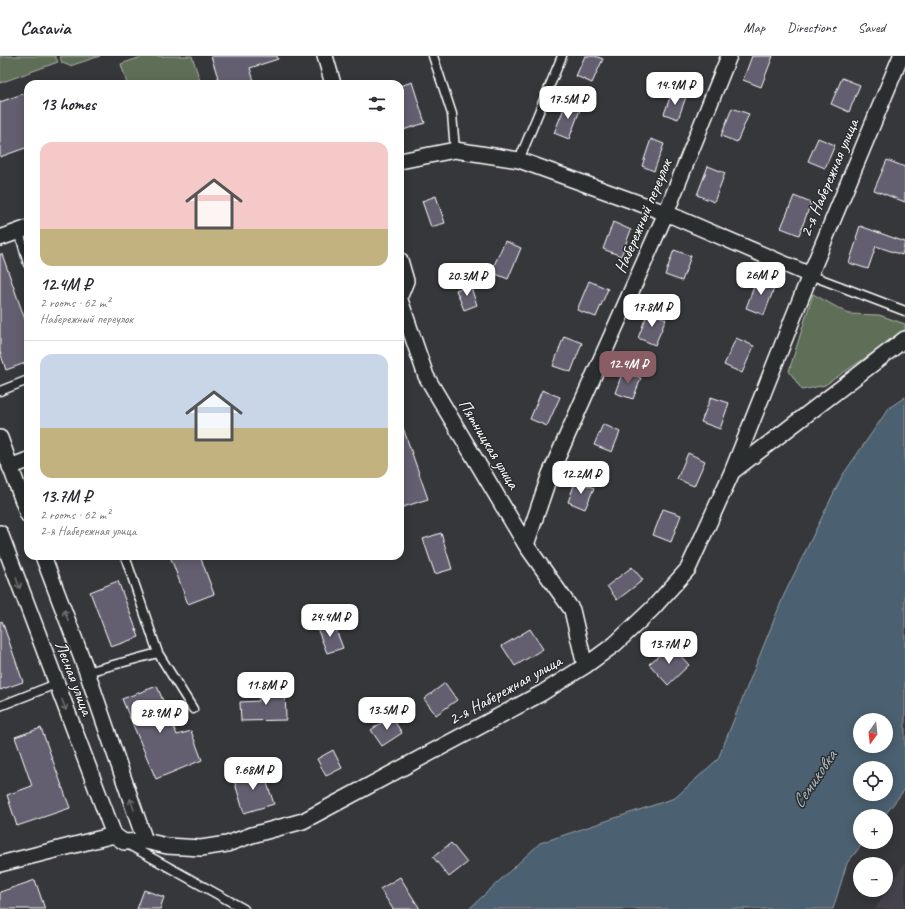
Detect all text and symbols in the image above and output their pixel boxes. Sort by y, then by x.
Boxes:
text: Casavia [20,16,70,40]
text: Map [744,19,765,36]
text: Directions [787,19,836,36]
text: Saved [858,19,885,36]
pin: 14.9M ₽ [638,72,712,106]
text: 14.9M ₽ [655,77,695,93]
pin: 17.5M ₽ [531,86,605,120]
text: 17.5M ₽ [548,91,588,107]
icon: filters [366,93,388,115]
text: 13 homes [40,94,96,115]
street label: 2-я Набережная улица [795,114,864,240]
street label: Набережный переулок [610,154,677,276]
icon: home [178,168,250,240]
pin: 26M ₽ [733,262,789,296]
pin: 20.3M ₽ [430,263,504,297]
text: 26M ₽ [745,267,777,283]
text: 20.3M ₽ [447,268,487,284]
text: 12.4M ₽ [40,274,92,295]
pin: 17.8M ₽ [615,294,689,328]
text: 2 rooms · 62 m² [40,295,110,311]
text: 17.8M ₽ [632,299,672,315]
text: Набережный переулок [40,311,133,327]
pin: 12.4M ₽ [591,351,665,385]
text: 12.4M ₽ [608,356,648,372]
icon: home [178,380,250,452]
street label: Пятницкая улица [454,395,525,494]
pin: 12.2M ₽ [544,461,618,495]
text: 12.2M ₽ [561,466,601,482]
text: 13.7M ₽ [40,486,92,507]
text: 2 rooms · 62 m² [40,507,110,523]
text: 2-я Набережная улица [40,523,136,539]
one-way arrow [15,577,23,589]
pin: 24.4M ₽ [293,604,367,638]
text: 24.4M ₽ [310,609,350,625]
one-way arrow [61,610,69,622]
pin: 13.7M ₽ [632,631,706,665]
text: 13.7M ₽ [649,636,689,652]
street label: Лесная улица [50,638,98,720]
street label: 2-я Набережная улица [445,649,567,730]
pin: 11.8M ₽ [229,672,303,706]
text: 11.8M ₽ [246,677,286,693]
pin: 13.5M ₽ [350,697,424,731]
one-way arrow [60,698,68,710]
pin: 28.9M ₽ [123,700,197,734]
text: 13.5M ₽ [367,702,407,718]
text: 28.9M ₽ [140,705,180,721]
north arrow [853,713,893,753]
map controls [853,713,893,897]
water label: Семиковка [787,744,842,812]
pin: 9.68M ₽ [216,757,290,791]
button: locate [853,761,893,801]
text: 9.68M ₽ [233,762,273,778]
one-way arrow [128,797,135,810]
button: + [853,809,893,849]
button: − [853,857,893,897]

